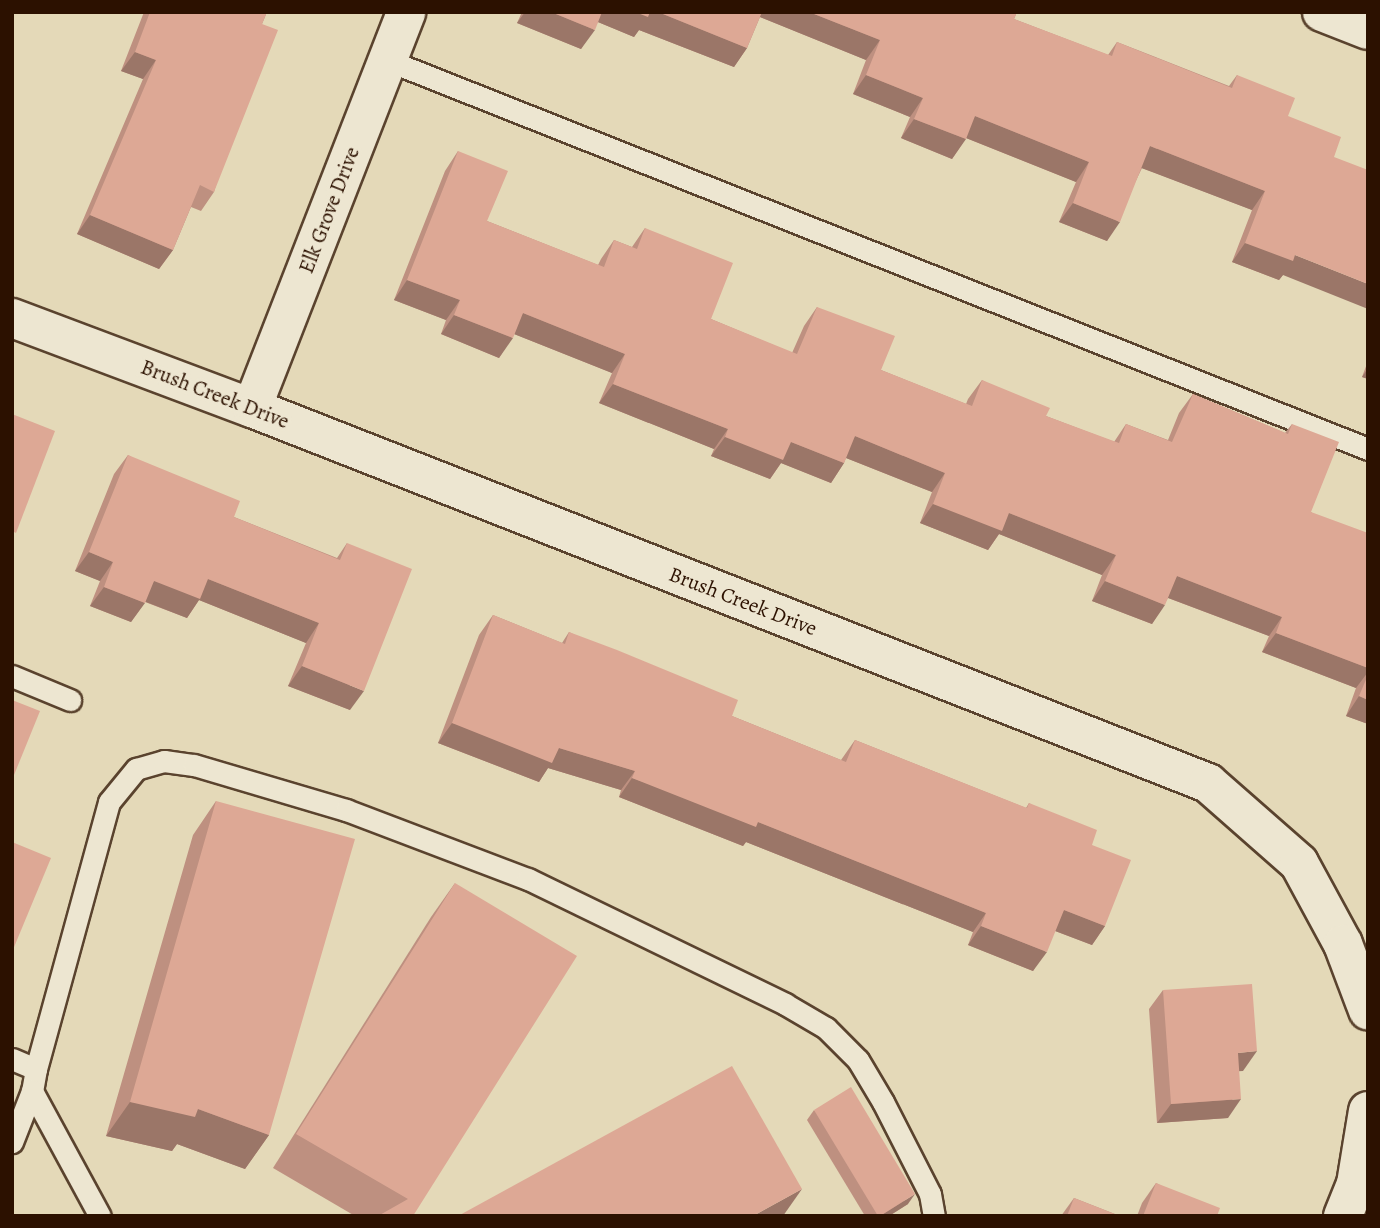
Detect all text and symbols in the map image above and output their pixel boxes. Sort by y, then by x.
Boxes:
street label: Elk Grove Drive [293,143,365,277]
street label: Brush Creek Drive [137,354,293,434]
street label: Brush Creek Drive [665,561,821,641]

